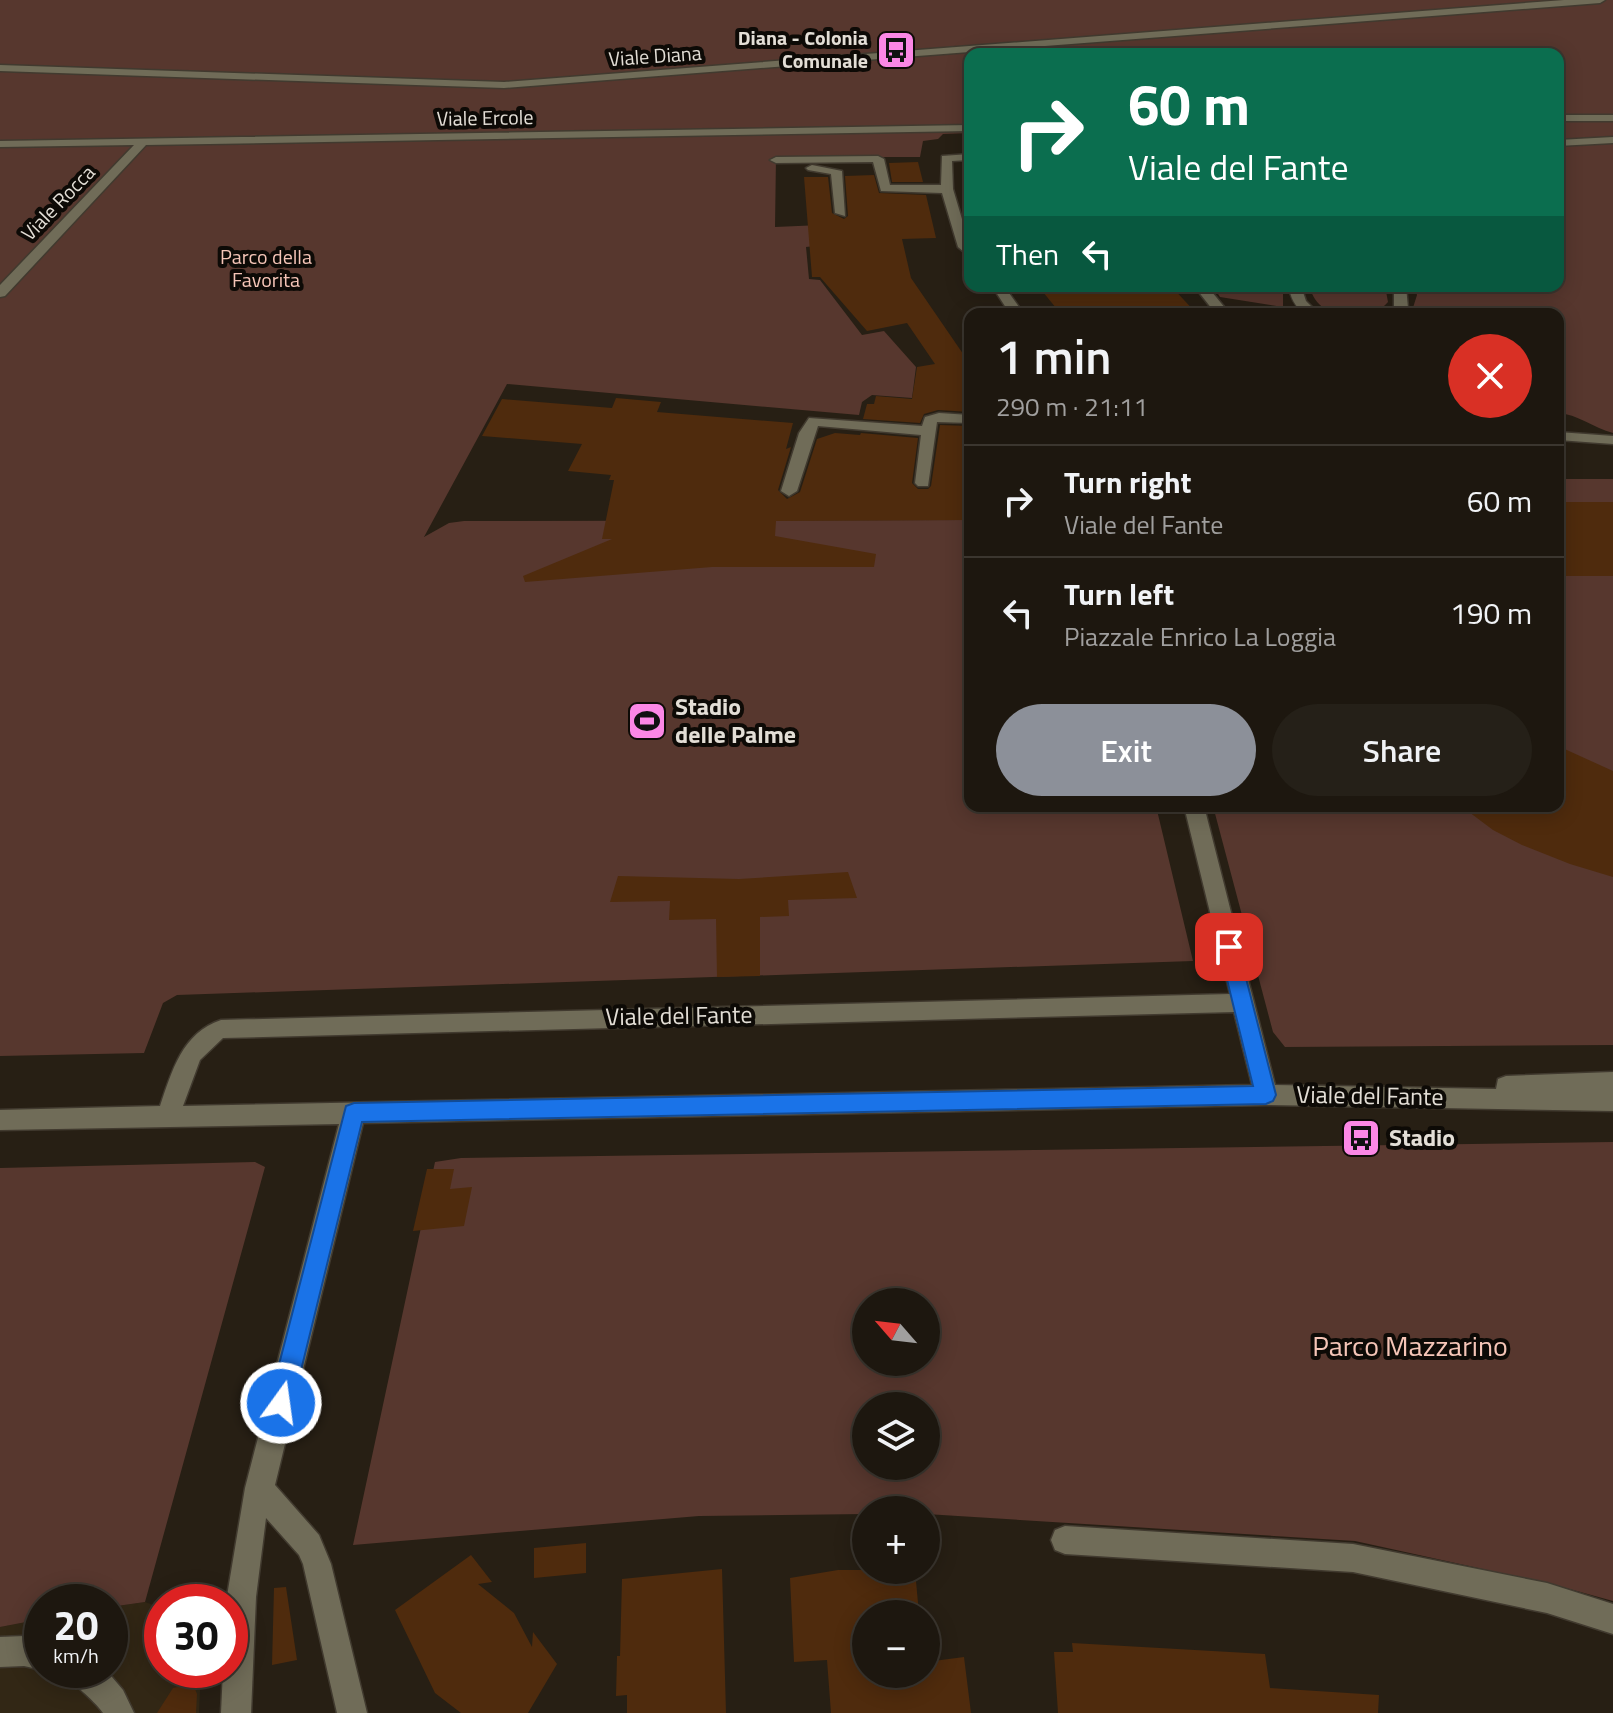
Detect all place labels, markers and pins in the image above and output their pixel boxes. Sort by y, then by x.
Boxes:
place label: Diana - Colonia Comunale [738,22,868,76]
bus stop icon: Diana - Colonia Comunale [875,29,917,71]
place label: Stadio delle Palme [675,688,796,752]
sports icon: Stadio delle Palme [626,700,668,742]
pin [1195,913,1263,981]
bus stop icon: Stadio [1340,1117,1382,1159]
place label: Stadio [1389,1119,1455,1155]

